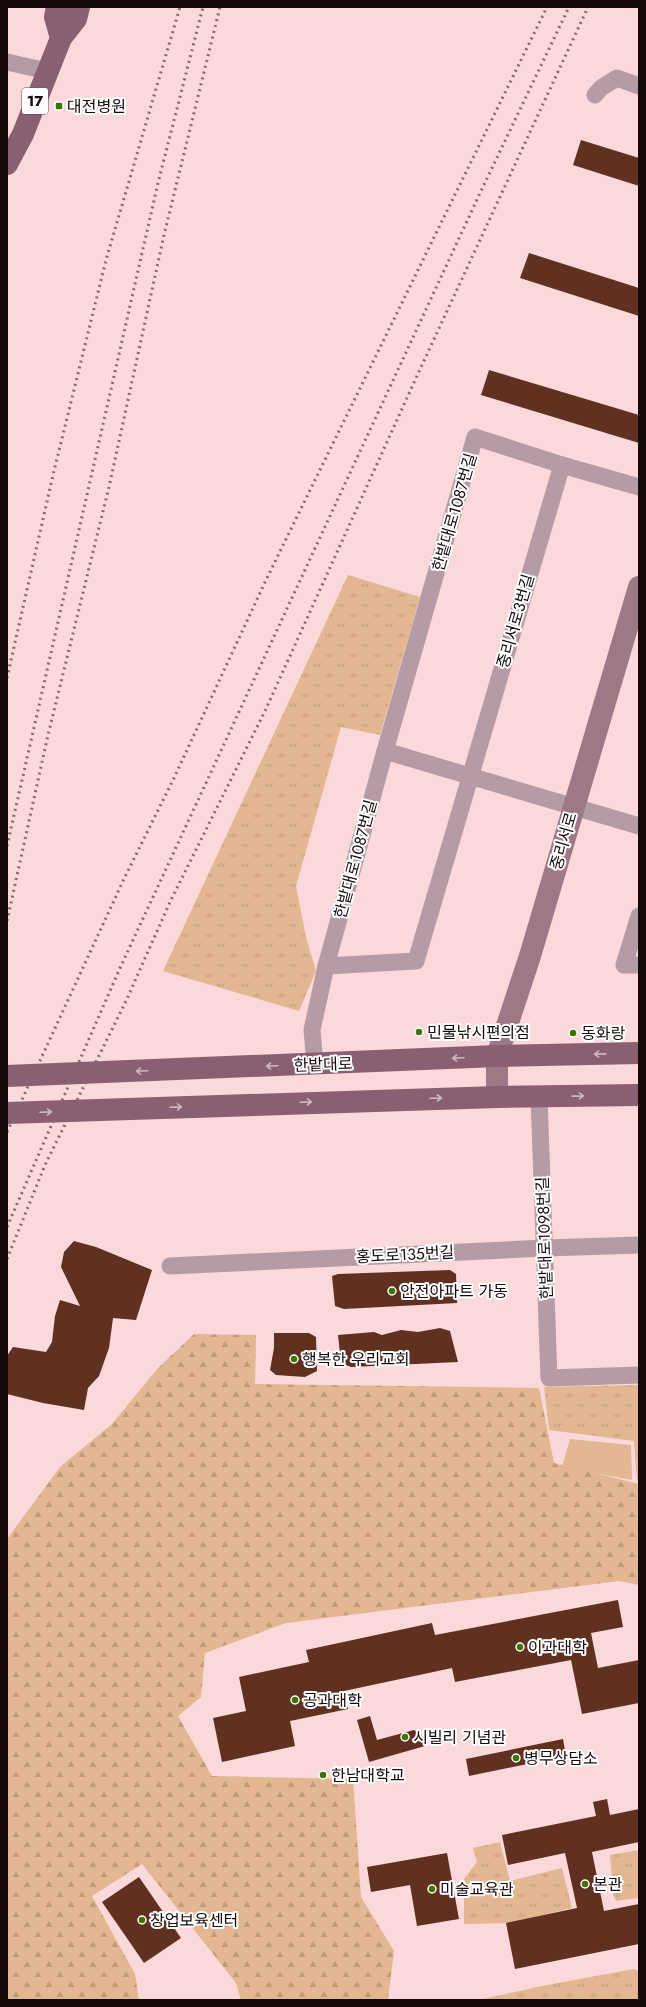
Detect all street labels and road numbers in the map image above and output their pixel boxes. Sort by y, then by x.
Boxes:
road number: 17 [22,88,48,114]
street label: 한밭대로1087번길 [427,450,482,574]
street label: 중리서로3번길 [491,571,540,671]
street label: 한밭대로1087번길 [329,797,382,921]
street label: 중리서로 [544,809,583,873]
street label: 한밭대로 [293,1052,353,1077]
street label: 한밭대로1098번길 [531,1176,558,1300]
street label: 홍도로135번길 [355,1240,455,1269]

